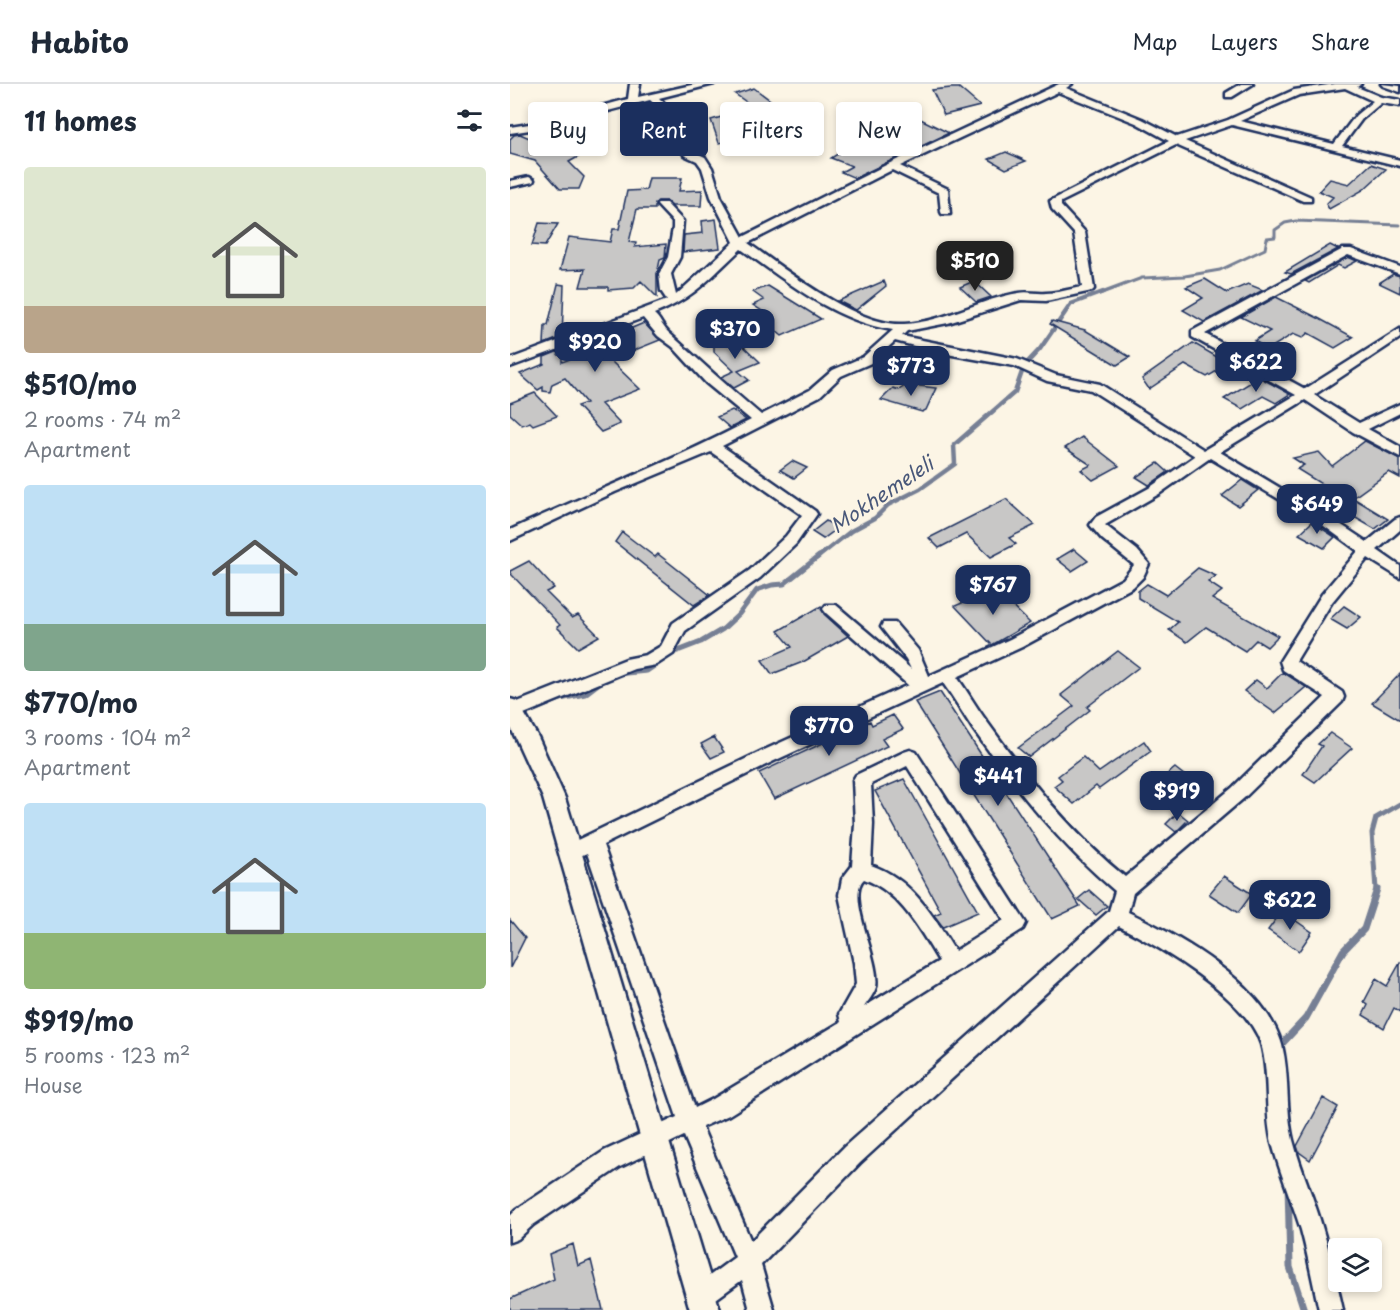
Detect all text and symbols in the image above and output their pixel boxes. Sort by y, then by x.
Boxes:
text: Habito [30,20,129,63]
text: Map [1133,25,1177,57]
text: Layers [1210,25,1278,57]
text: Share [1311,25,1370,57]
text: 11 homes [24,101,137,140]
chip: Buy [528,102,608,156]
chip: Rent [620,102,708,156]
chip: Filters [720,102,824,156]
chip: New [836,102,922,156]
icon: filters [453,104,486,137]
icon: home [201,206,309,314]
pin: $510 [939,241,1011,292]
text: $510 [950,245,1000,275]
pin: $370 [699,309,771,360]
text: $370 [709,313,761,343]
pin: $920 [559,322,631,373]
text: $920 [569,326,622,356]
pin: $622 [1220,342,1292,393]
pin: $773 [875,346,947,397]
text: $622 [1229,346,1283,376]
text: $773 [887,350,935,380]
text: $510/mo [24,365,137,404]
text: 2 rooms · 74 m² [24,404,181,434]
text: Apartment [24,434,131,464]
water label: Mokhemeleli [824,447,942,540]
pin: $649 [1281,484,1353,535]
text: $649 [1291,488,1343,518]
icon: home [201,524,309,632]
pin: $767 [957,565,1029,616]
text: $767 [969,569,1017,599]
text: $770/mo [24,683,138,722]
pin: $770 [793,706,865,757]
text: $770 [804,710,854,740]
text: 3 rooms · 104 m² [24,722,191,752]
text: Apartment [24,752,131,782]
pin: $441 [962,756,1034,807]
text: $441 [974,760,1022,790]
pin: $919 [1141,771,1213,822]
text: $919 [1154,775,1200,805]
icon: home [201,842,309,950]
pin: $622 [1254,880,1326,931]
text: $622 [1263,884,1317,914]
text: $919/mo [24,1001,134,1040]
text: 5 rooms · 123 m² [24,1040,190,1070]
text: House [24,1070,83,1100]
map controls [1328,1238,1382,1292]
button: layers [1328,1238,1382,1292]

